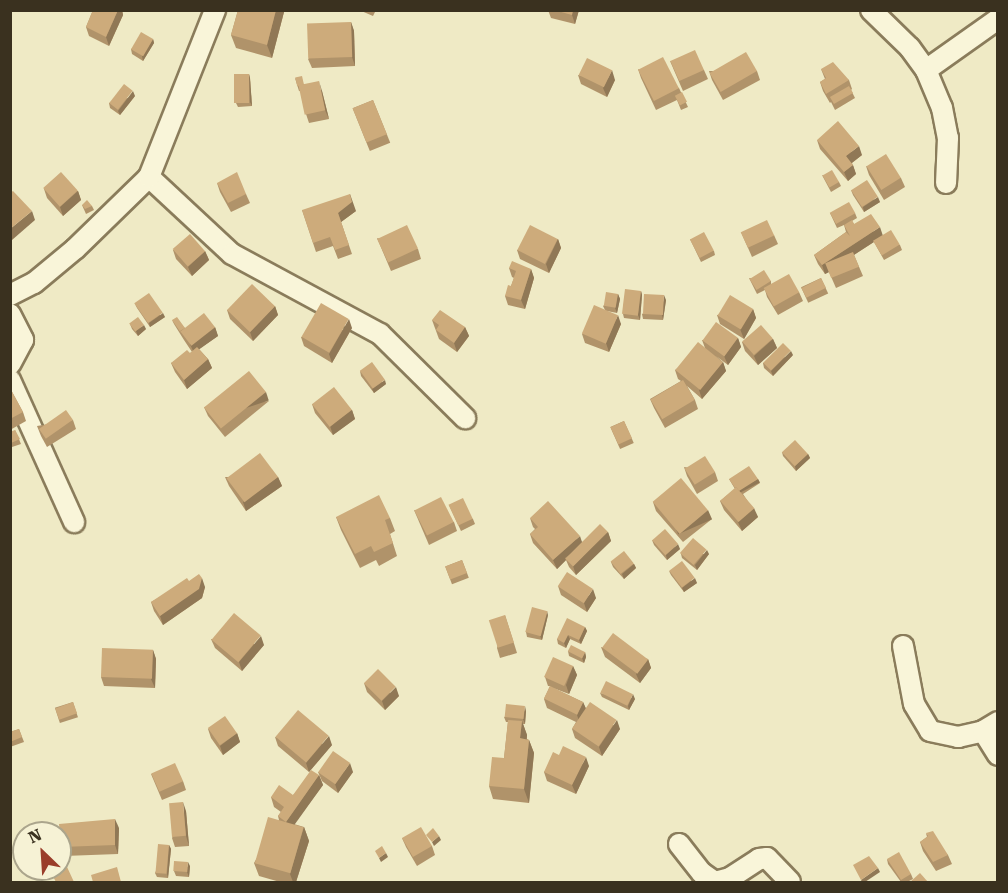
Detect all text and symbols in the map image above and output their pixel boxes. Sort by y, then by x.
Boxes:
north arrow [12,821,72,881]
text: N [25,825,45,847]

